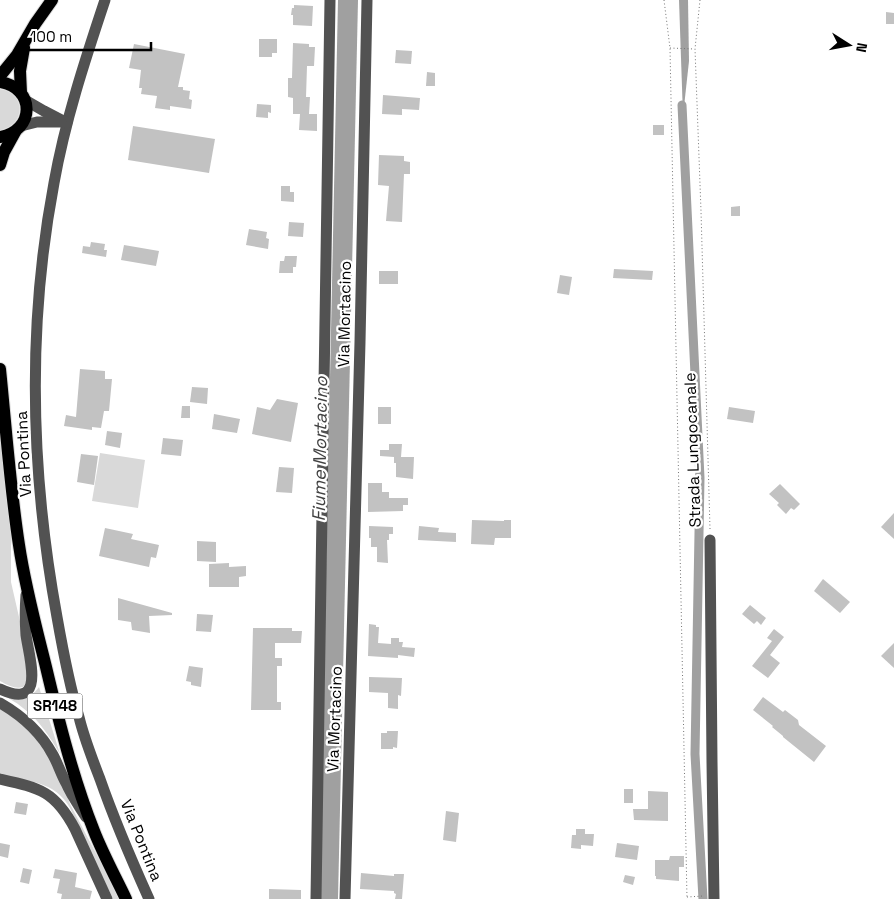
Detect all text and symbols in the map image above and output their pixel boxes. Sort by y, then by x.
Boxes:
scale bar [22,20,151,52]
north arrow [824,20,874,70]
text: 100 m [30,27,72,46]
text: N [852,41,871,54]
street label: Via Mortacino [333,261,356,367]
street label: Strada Lungocanale [679,372,706,528]
water label: Fiume Mortacino [307,375,332,522]
street label: Via Pontina [11,410,36,498]
street label: Via Mortacino [322,665,347,773]
road number: SR148 [28,694,82,718]
street label: Via Pontina [116,796,167,884]

